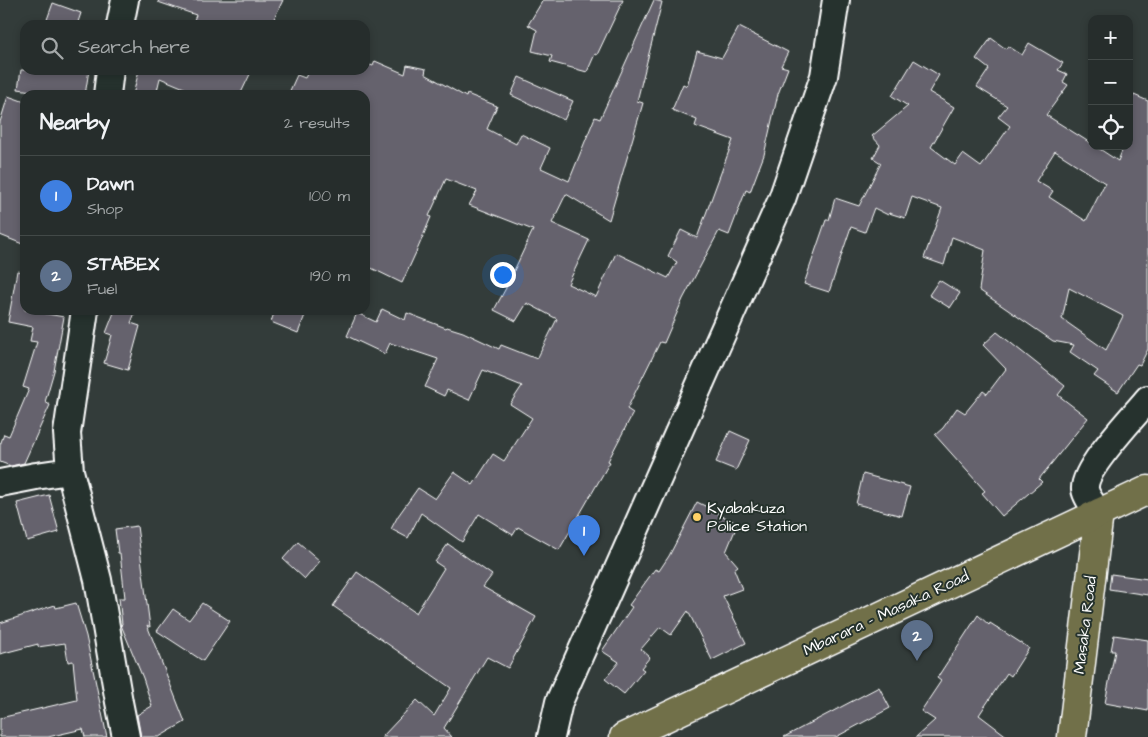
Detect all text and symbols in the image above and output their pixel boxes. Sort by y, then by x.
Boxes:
map controls [1088,15,1133,150]
button: + [1088,15,1133,60]
search box [20,20,370,75]
icon: search [38,34,66,62]
text: Search here [78,34,190,61]
button: − [1088,60,1133,105]
button: locate [1088,105,1133,150]
text: Nearby [40,108,110,137]
text: 2 results [284,112,350,134]
text: Dawn [87,171,134,198]
text: 1 [55,185,57,207]
text: 100 m [309,185,350,207]
text: Shop [87,198,123,220]
text: STABEX [87,251,159,278]
your location [490,262,516,288]
text: 2 [51,265,61,287]
text: 190 m [310,265,350,287]
text: Fuel [87,278,117,300]
place label: Kyabakuza Police Station [707,497,807,537]
marker: Kyabakuza Police Station [691,511,703,523]
pin: 1 [568,515,600,556]
street label: Mbarara - Masaka Road [799,565,973,661]
street label: Masaka Road [1068,575,1102,675]
pin: 2 [901,620,933,661]

